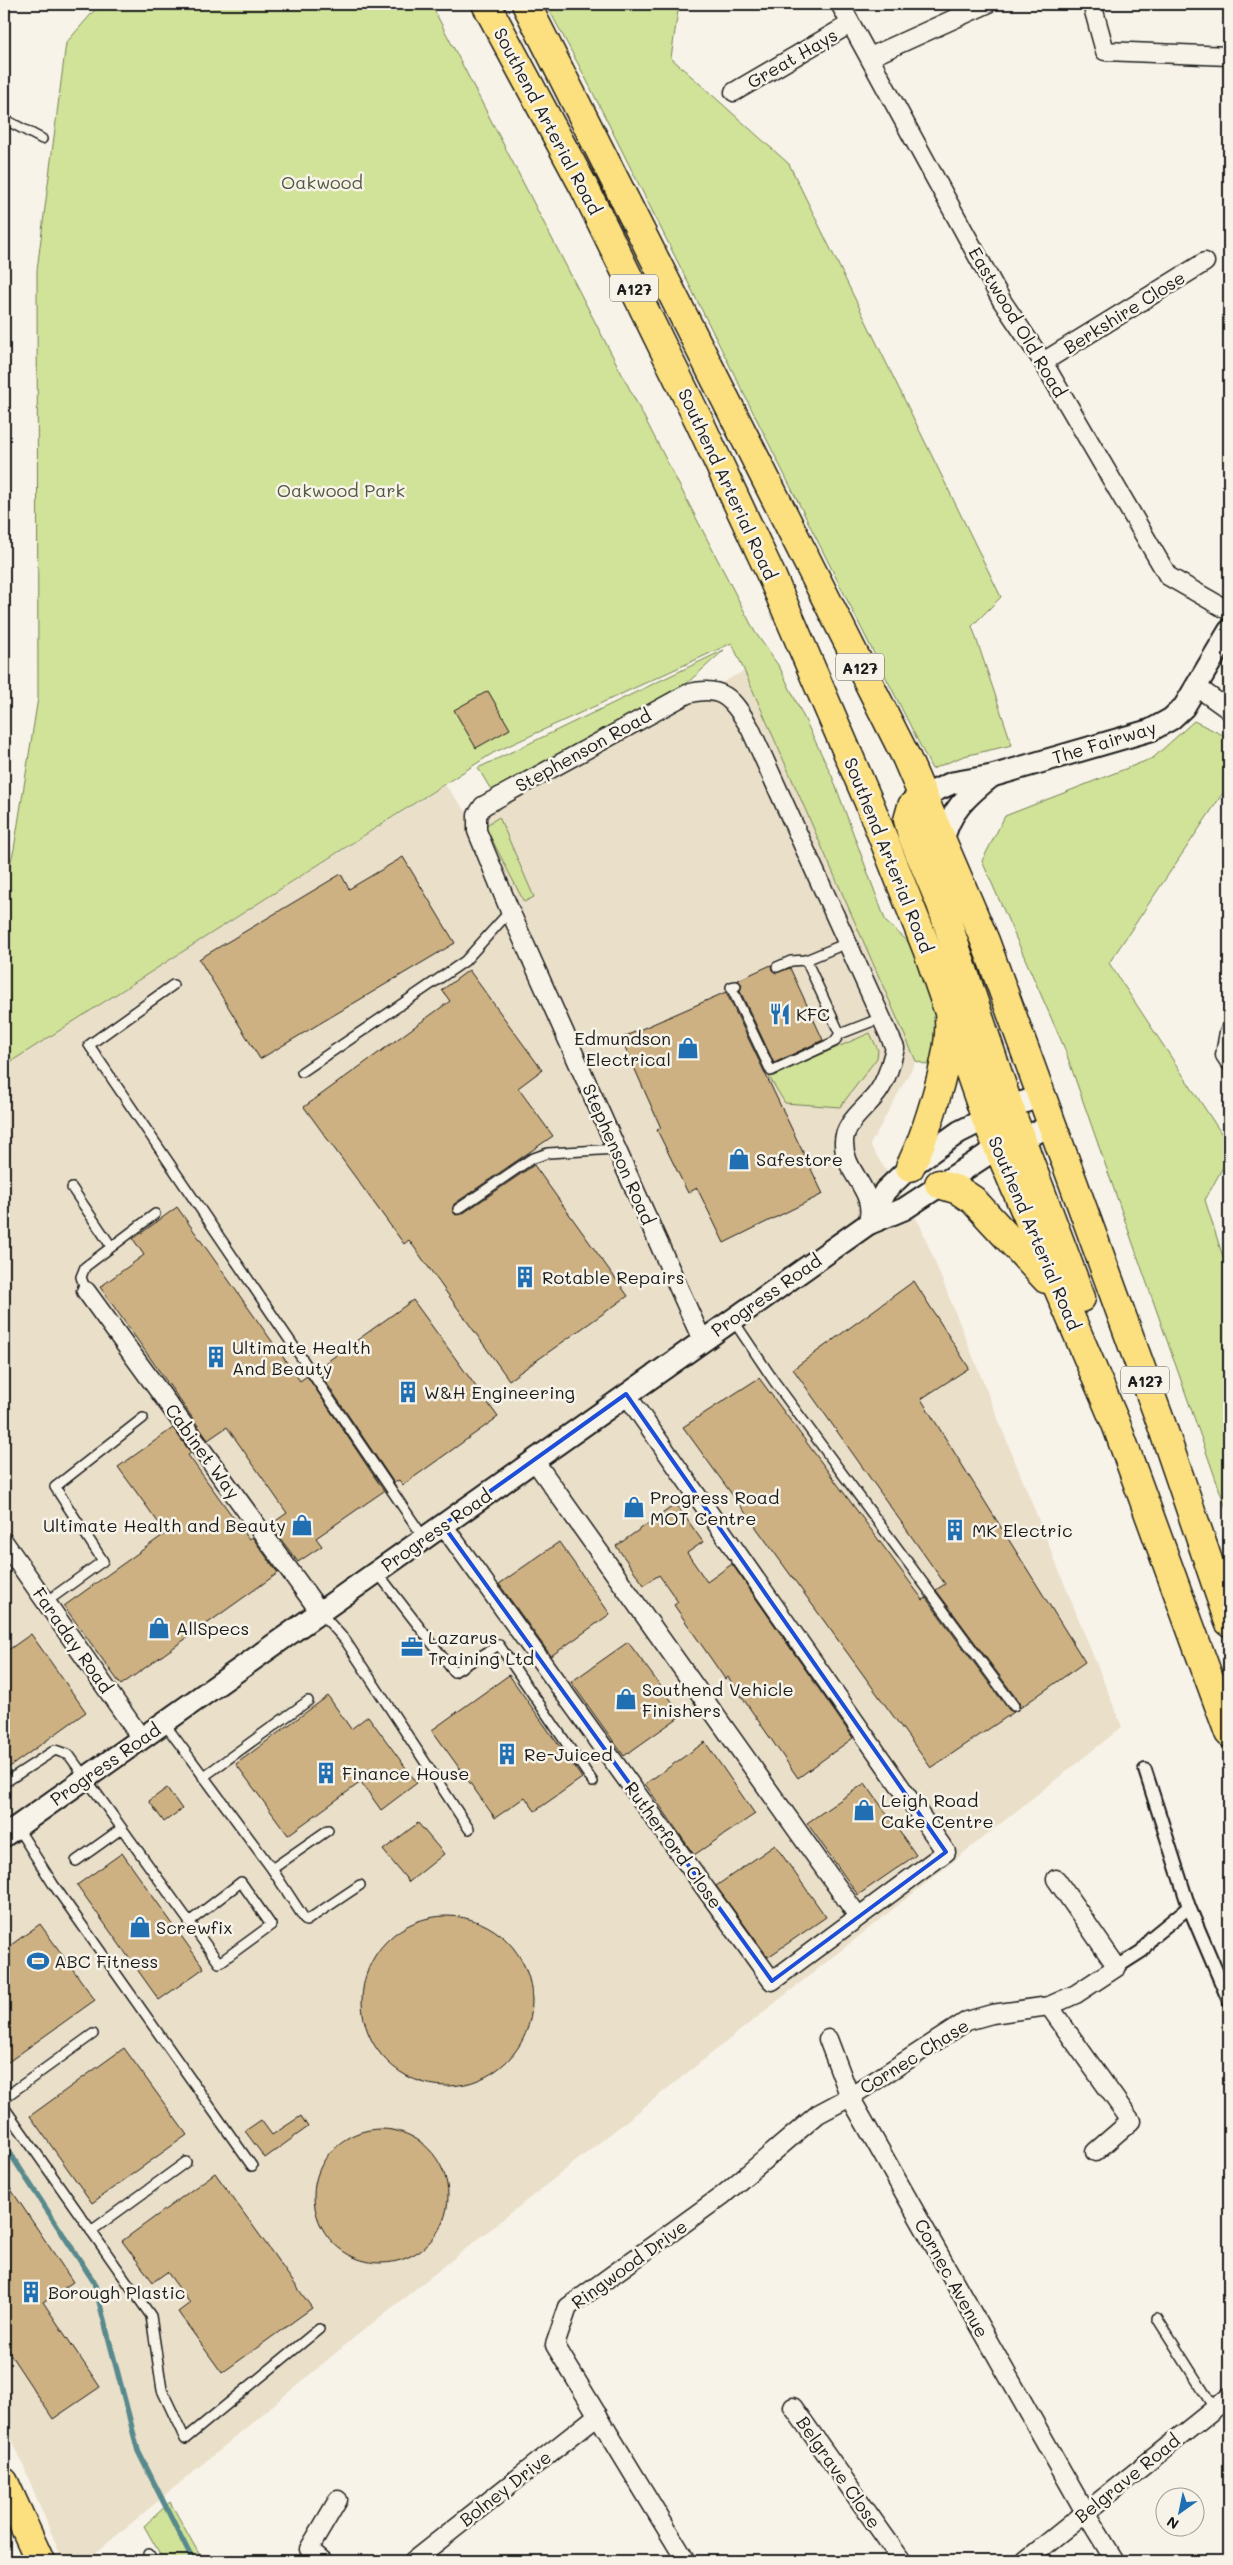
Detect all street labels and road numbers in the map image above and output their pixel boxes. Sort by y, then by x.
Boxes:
street label: Great Hays [742,22,842,94]
street label: Southend Arterial Road [488,23,608,219]
street label: Eastwood Old Road [964,242,1072,402]
street label: Berkshire Close [1059,265,1189,359]
road number: A127 [610,274,658,302]
street label: Southend Arterial Road [673,384,783,584]
road number: A127 [836,654,884,680]
street label: Stephenson Road [511,703,655,797]
street label: The Fairway [1049,715,1159,769]
street label: Southend Arterial Road [839,754,939,956]
street label: Stephenson Road [577,1080,661,1228]
street label: Southend Arterial Road [983,1132,1087,1334]
street label: Progress Road [706,1248,826,1342]
road number: A127 [1121,1366,1169,1394]
street label: Cabinet Way [160,1399,246,1503]
street label: Progress Road [376,1483,496,1577]
street label: Faraday Road [28,1582,118,1698]
street label: Progress Road [45,1717,165,1811]
street label: Rutherford Close [620,1777,728,1913]
street label: Cornec Chase [855,2013,973,2099]
street label: Ringwood Drive [566,2214,692,2314]
street label: Cornec Avenue [909,2214,995,2342]
street label: Belgrave Close [791,2411,887,2533]
street label: Belgrave Road [1069,2428,1185,2528]
street label: Bolney Drive [454,2445,556,2531]

